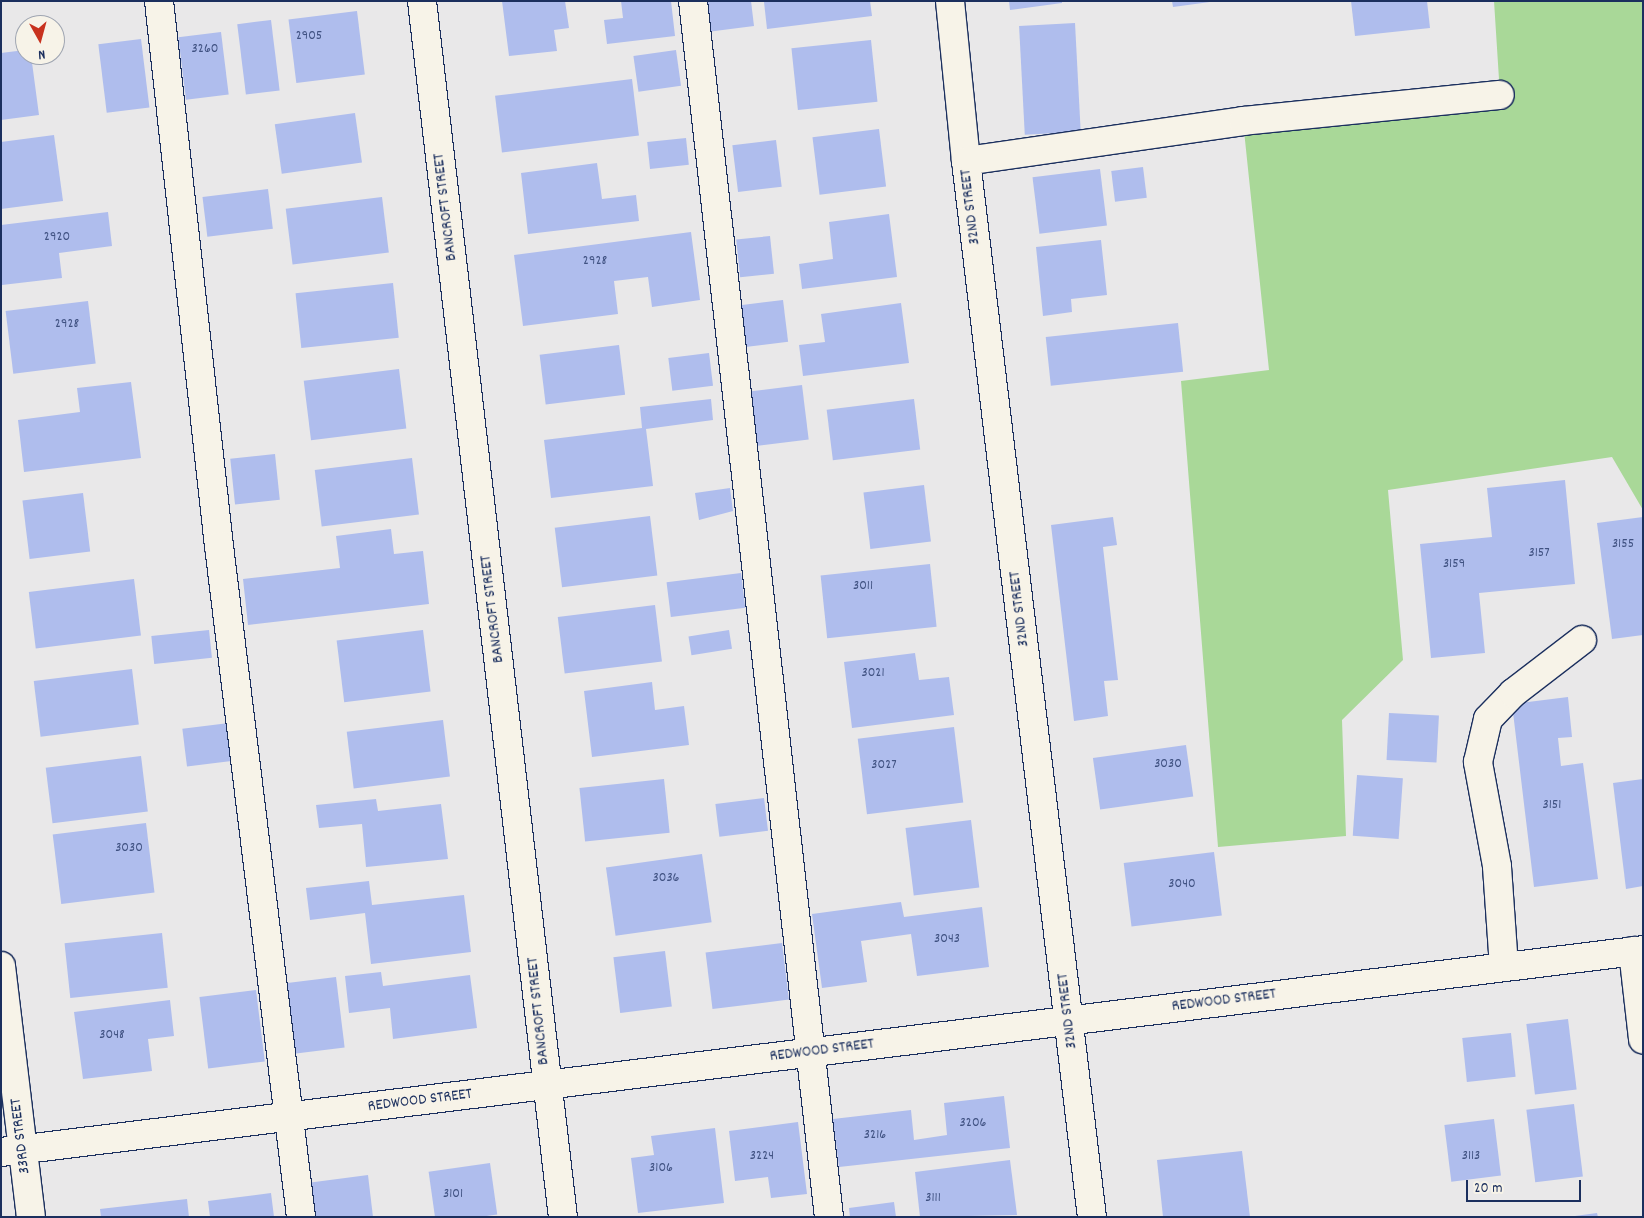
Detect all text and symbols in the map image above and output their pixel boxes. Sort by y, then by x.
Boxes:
north arrow [15,15,65,65]
house number: 2905 [296,28,322,44]
house number: 3260 [192,41,218,57]
text: N [37,44,46,64]
street label: BANCROFT STREET [430,152,462,262]
street label: 32ND STREET [957,168,985,246]
house number: 2920 [44,229,70,245]
house number: 2928 [583,253,607,269]
house number: 2928 [55,316,79,332]
house number: 3155 [1612,536,1634,552]
house number: 3157 [1528,545,1550,561]
street label: BANCROFT STREET [477,554,509,664]
house number: 3159 [1443,556,1465,572]
street label: 32ND STREET [1006,570,1034,648]
house number: 3011 [853,578,873,594]
house number: 3021 [861,665,885,681]
house number: 3030 [1154,756,1182,772]
house number: 3027 [871,757,897,773]
house number: 3151 [1543,797,1561,813]
house number: 3030 [115,840,143,856]
house number: 3036 [653,870,679,886]
house number: 3040 [1168,876,1196,892]
house number: 3043 [934,931,960,947]
street label: BANCROFT STREET [524,956,554,1066]
street label: 32ND STREET [1054,972,1082,1050]
street label: REDWOOD STREET [1171,985,1277,1017]
house number: 3048 [99,1027,125,1043]
street label: REDWOOD STREET [769,1035,875,1067]
street label: REDWOOD STREET [367,1085,473,1117]
street label: 33RD STREET [7,1097,35,1175]
house number: 3206 [960,1115,986,1131]
house number: 3216 [864,1127,886,1143]
house number: 3224 [750,1148,774,1164]
house number: 3113 [1462,1148,1480,1164]
house number: 3106 [649,1160,673,1176]
scale bar [1469,1170,1584,1202]
text: 20 m [1474,1178,1502,1200]
house number: 3101 [443,1186,463,1202]
house number: 3111 [925,1190,941,1206]

